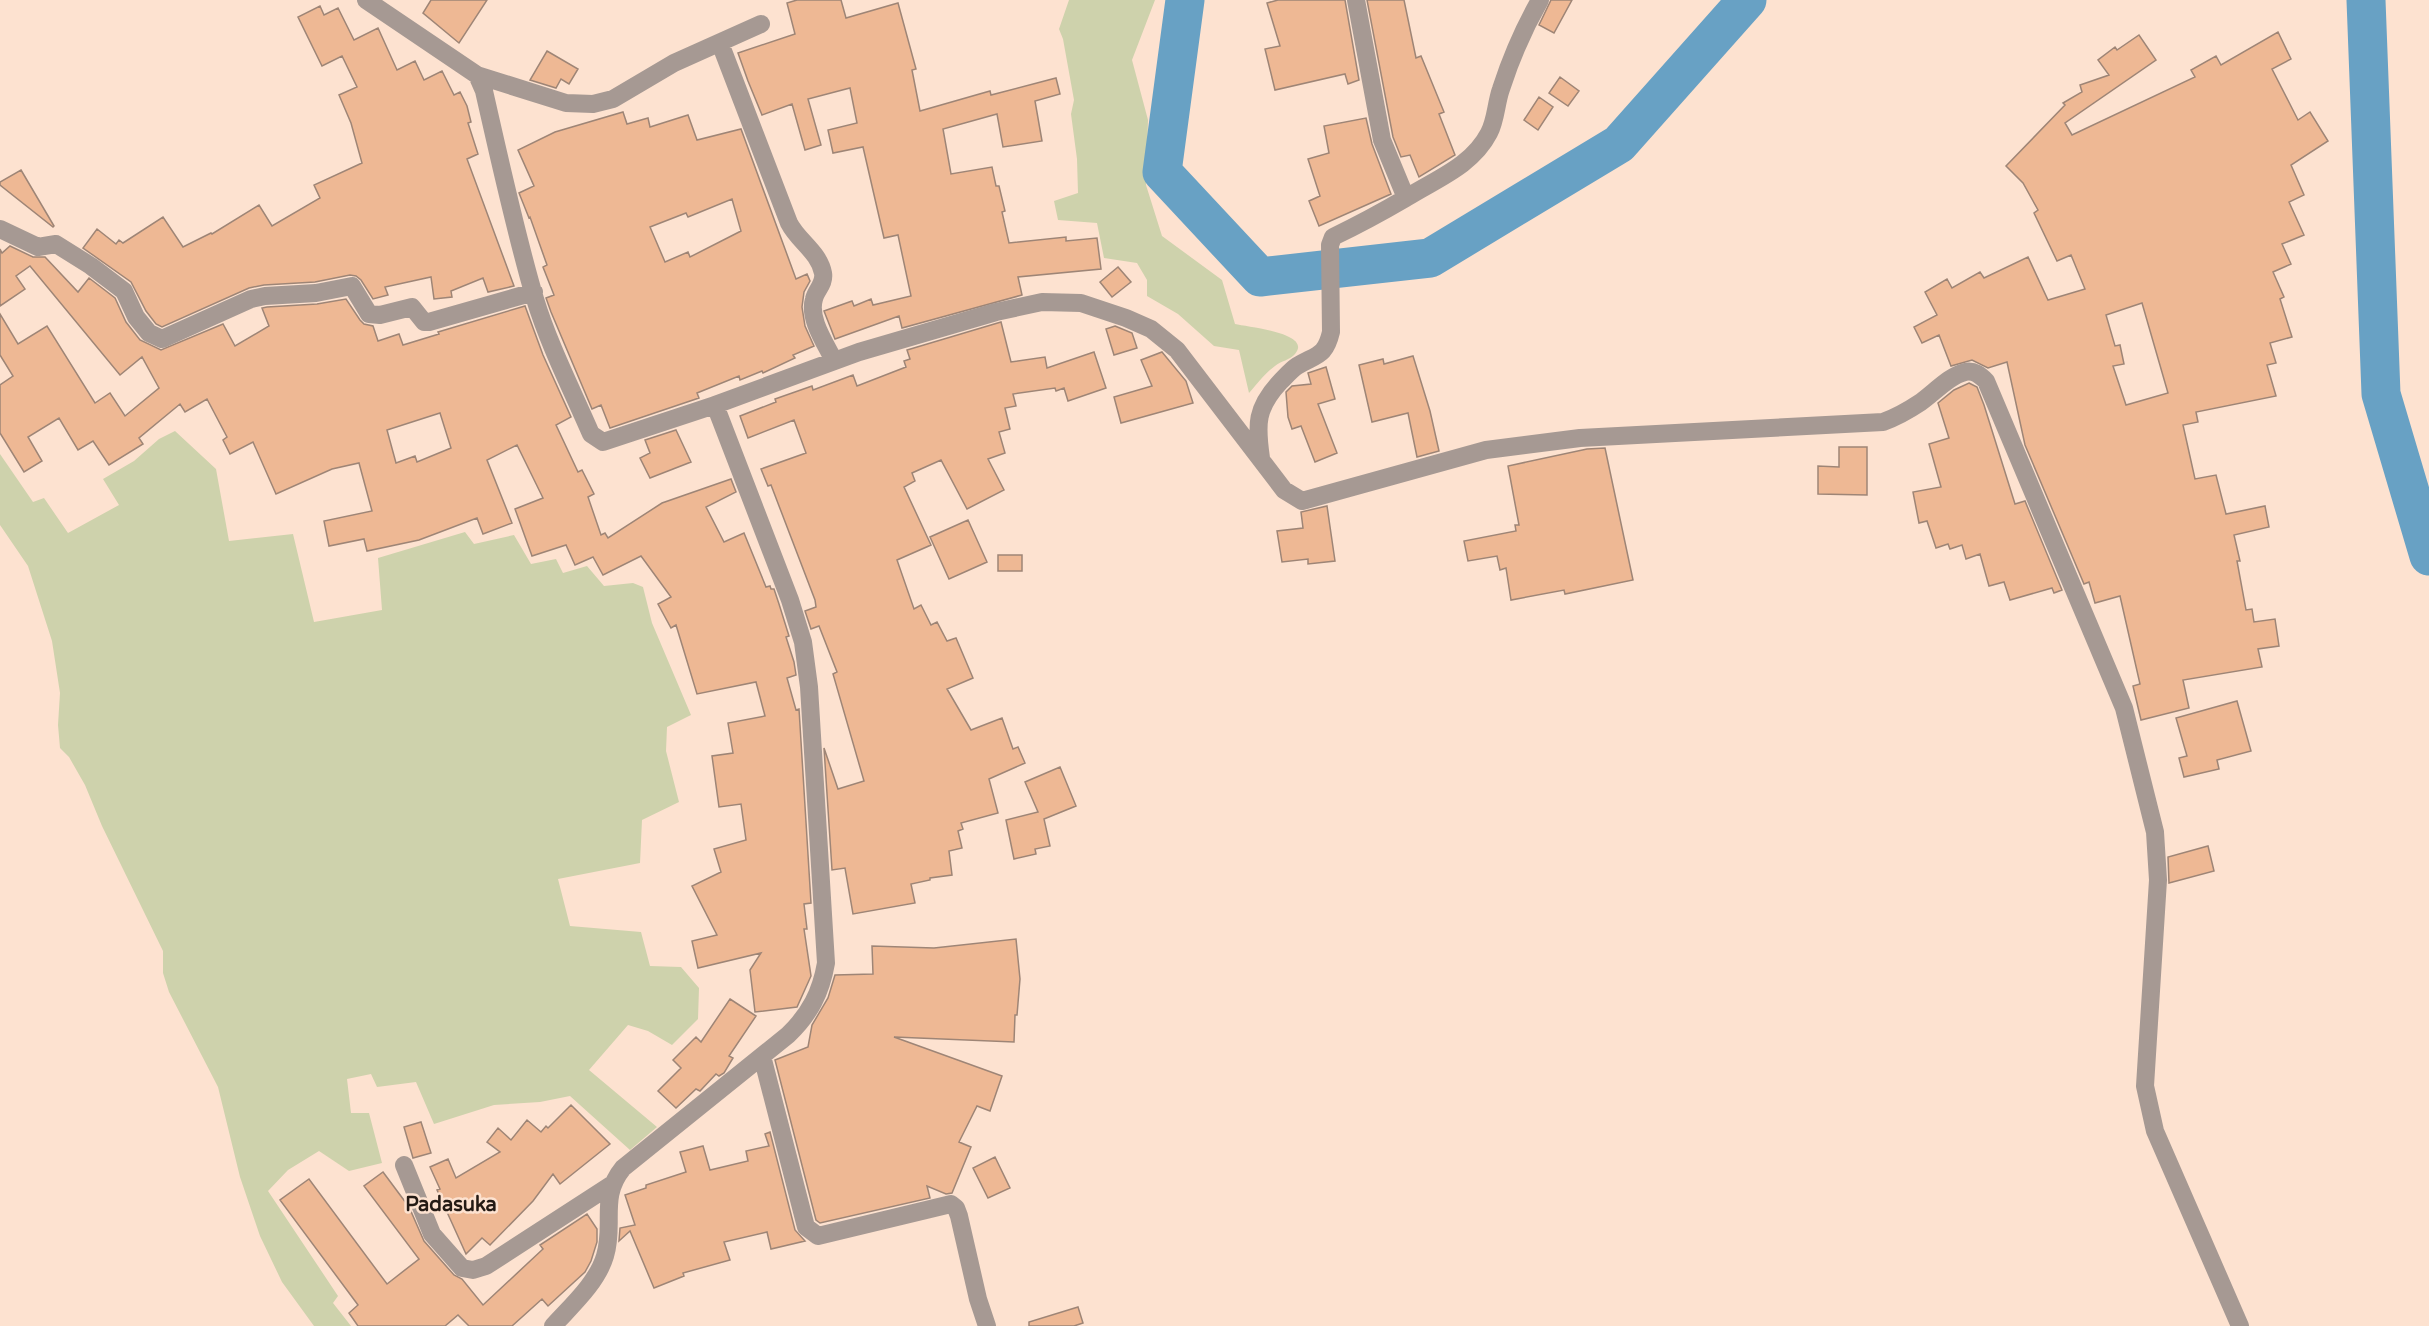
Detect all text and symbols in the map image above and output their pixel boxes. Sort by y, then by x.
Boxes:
district label: Padasuka [405,1193,497,1217]

